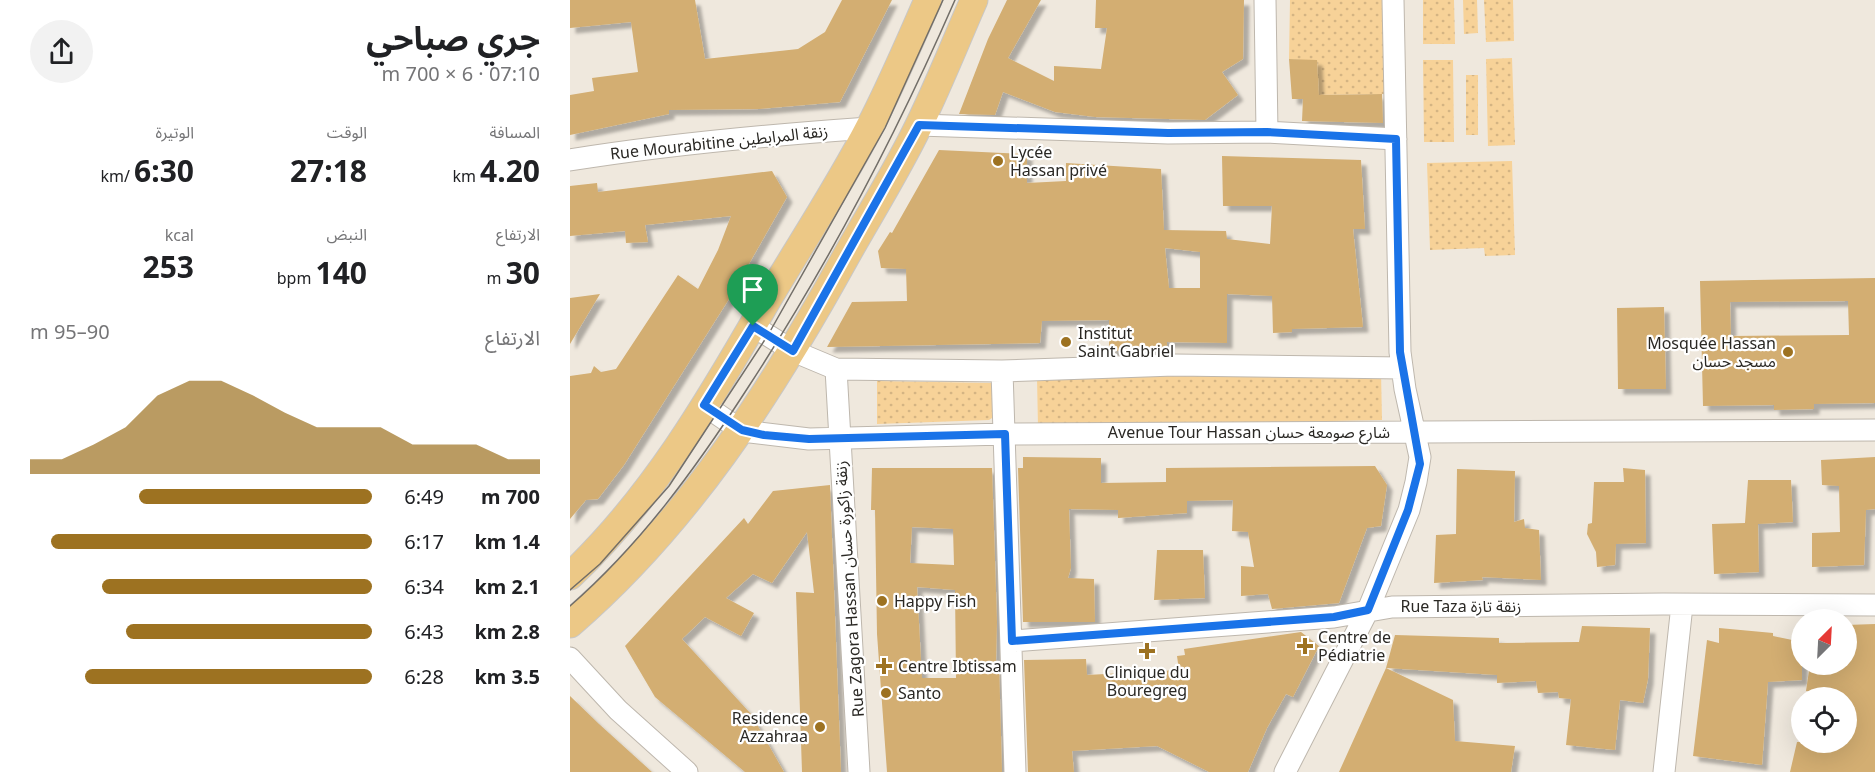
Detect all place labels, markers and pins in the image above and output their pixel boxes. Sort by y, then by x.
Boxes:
place label: Lycée Hassan privé [1010,141,1107,181]
marker: Lycée Hassan privé [991,154,1005,168]
pin [727,264,778,326]
place label: Institut Saint Gabriel [1078,322,1174,362]
place label: Mosquée Hassan مسجد حسان [1647,332,1776,372]
marker: Institut Saint Gabriel [1059,335,1073,349]
marker: Mosquée Hassan مسجد حسان [1781,345,1795,359]
place label: Happy Fish [894,590,977,612]
marker: Happy Fish [875,594,889,608]
place label: Centre de Pédiatrie [1318,626,1391,666]
marker: Centre de Pédiatrie [1296,637,1314,655]
marker: Clinique du Bouregreg [1138,642,1156,660]
place label: Centre Ibtissam [898,655,1017,677]
marker: Centre Ibtissam [875,657,893,675]
place label: Clinique du Bouregreg [1104,661,1190,701]
place label: Santo [898,682,941,704]
marker: Santo [879,686,893,700]
place label: Residence Azzahraa [732,707,808,747]
marker: Residence Azzahraa [813,720,827,734]

